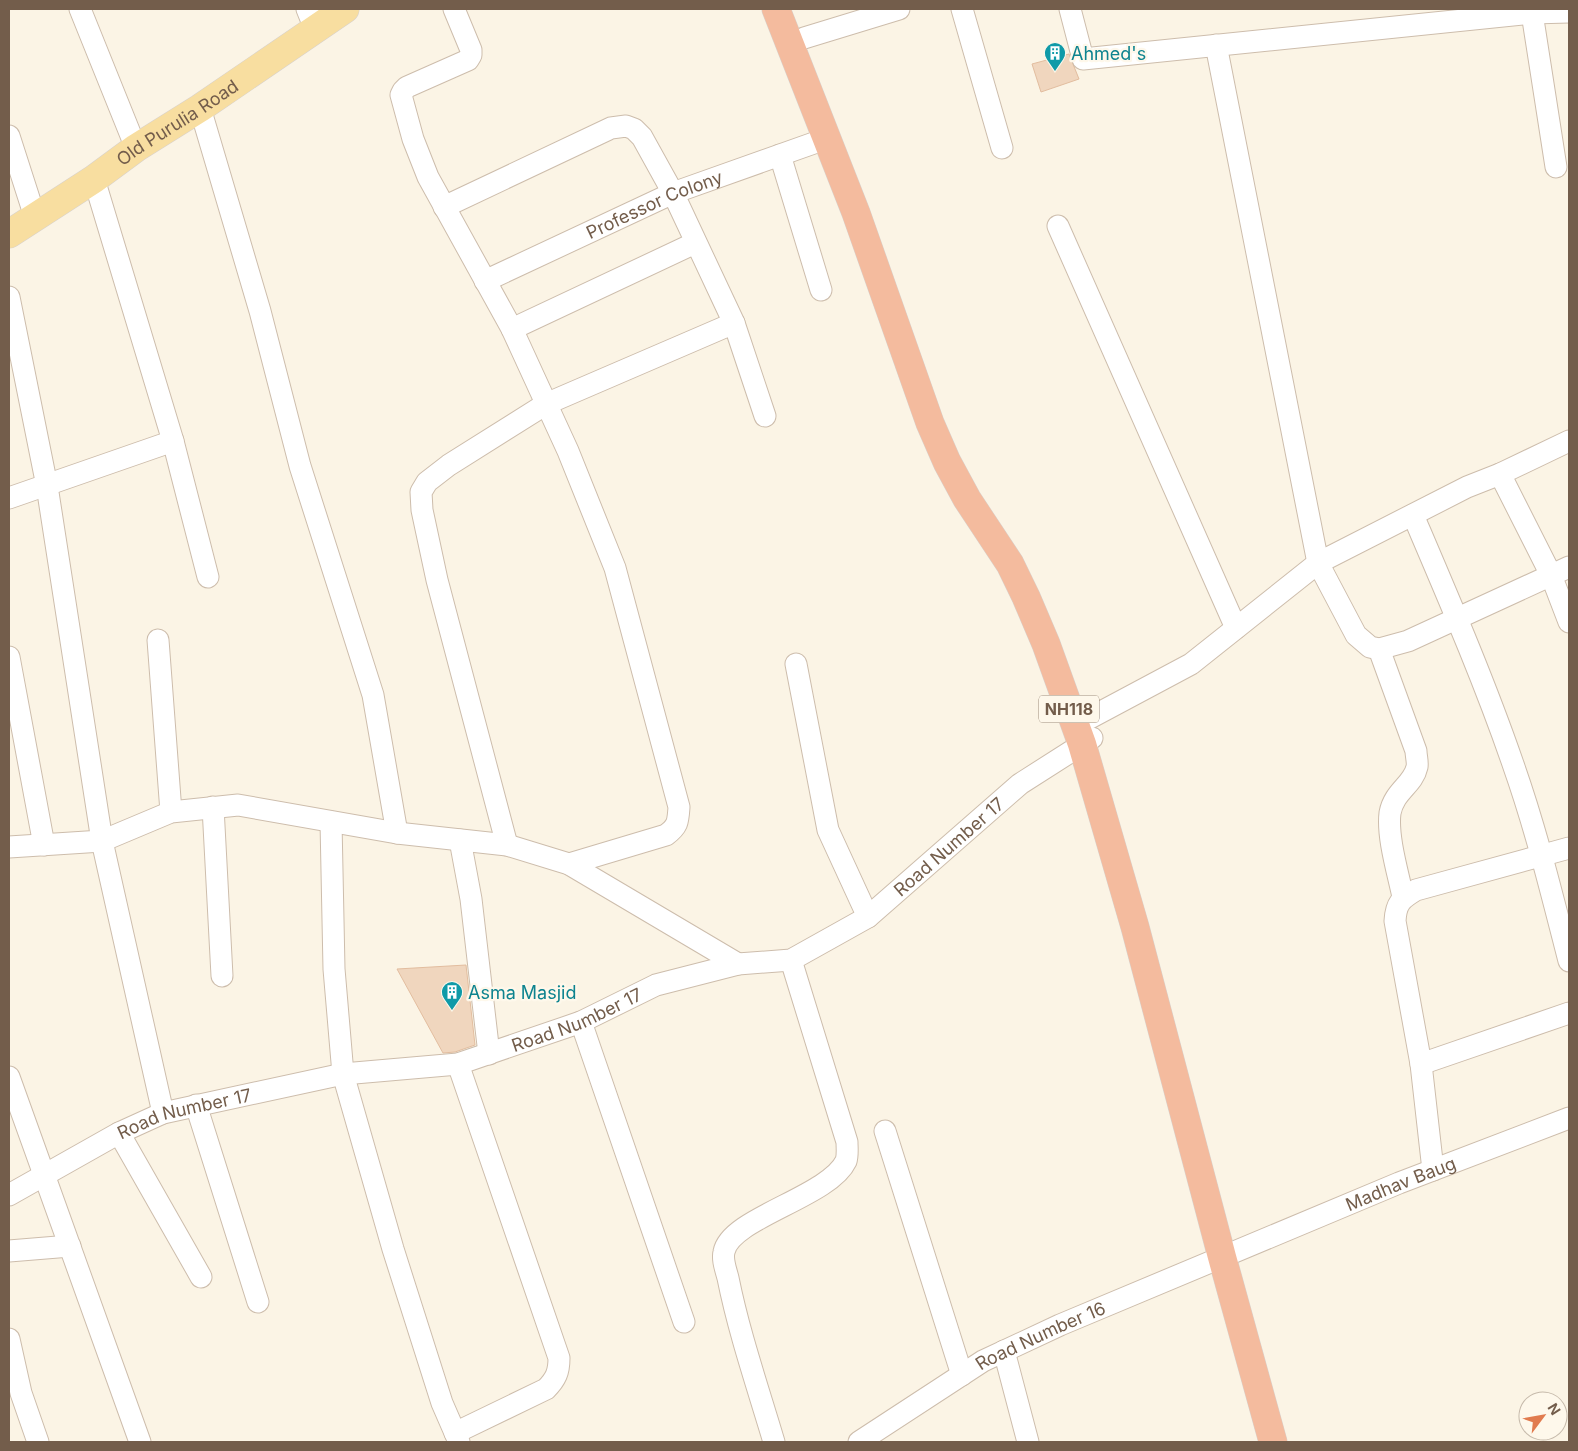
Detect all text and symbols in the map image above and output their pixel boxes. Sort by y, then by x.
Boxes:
building icon: Ahmed's [1043,41,1067,72]
place label: Ahmed's [1071,43,1146,64]
street label: Old Purulia Road [112,75,242,170]
street label: Professor Colony [583,166,725,243]
road number: NH118 [1039,696,1099,722]
street label: Road Number 17 [889,793,1008,900]
building icon: Asma Masjid [440,980,464,1011]
place label: Asma Masjid [468,982,576,1003]
street label: Road Number 17 [509,983,645,1055]
street label: Road Number 17 [114,1084,253,1143]
street label: Madhav Baug [1342,1152,1459,1215]
street label: Road Number 16 [971,1297,1108,1374]
north arrow [1518,1391,1568,1441]
text: N [1544,1400,1564,1418]

